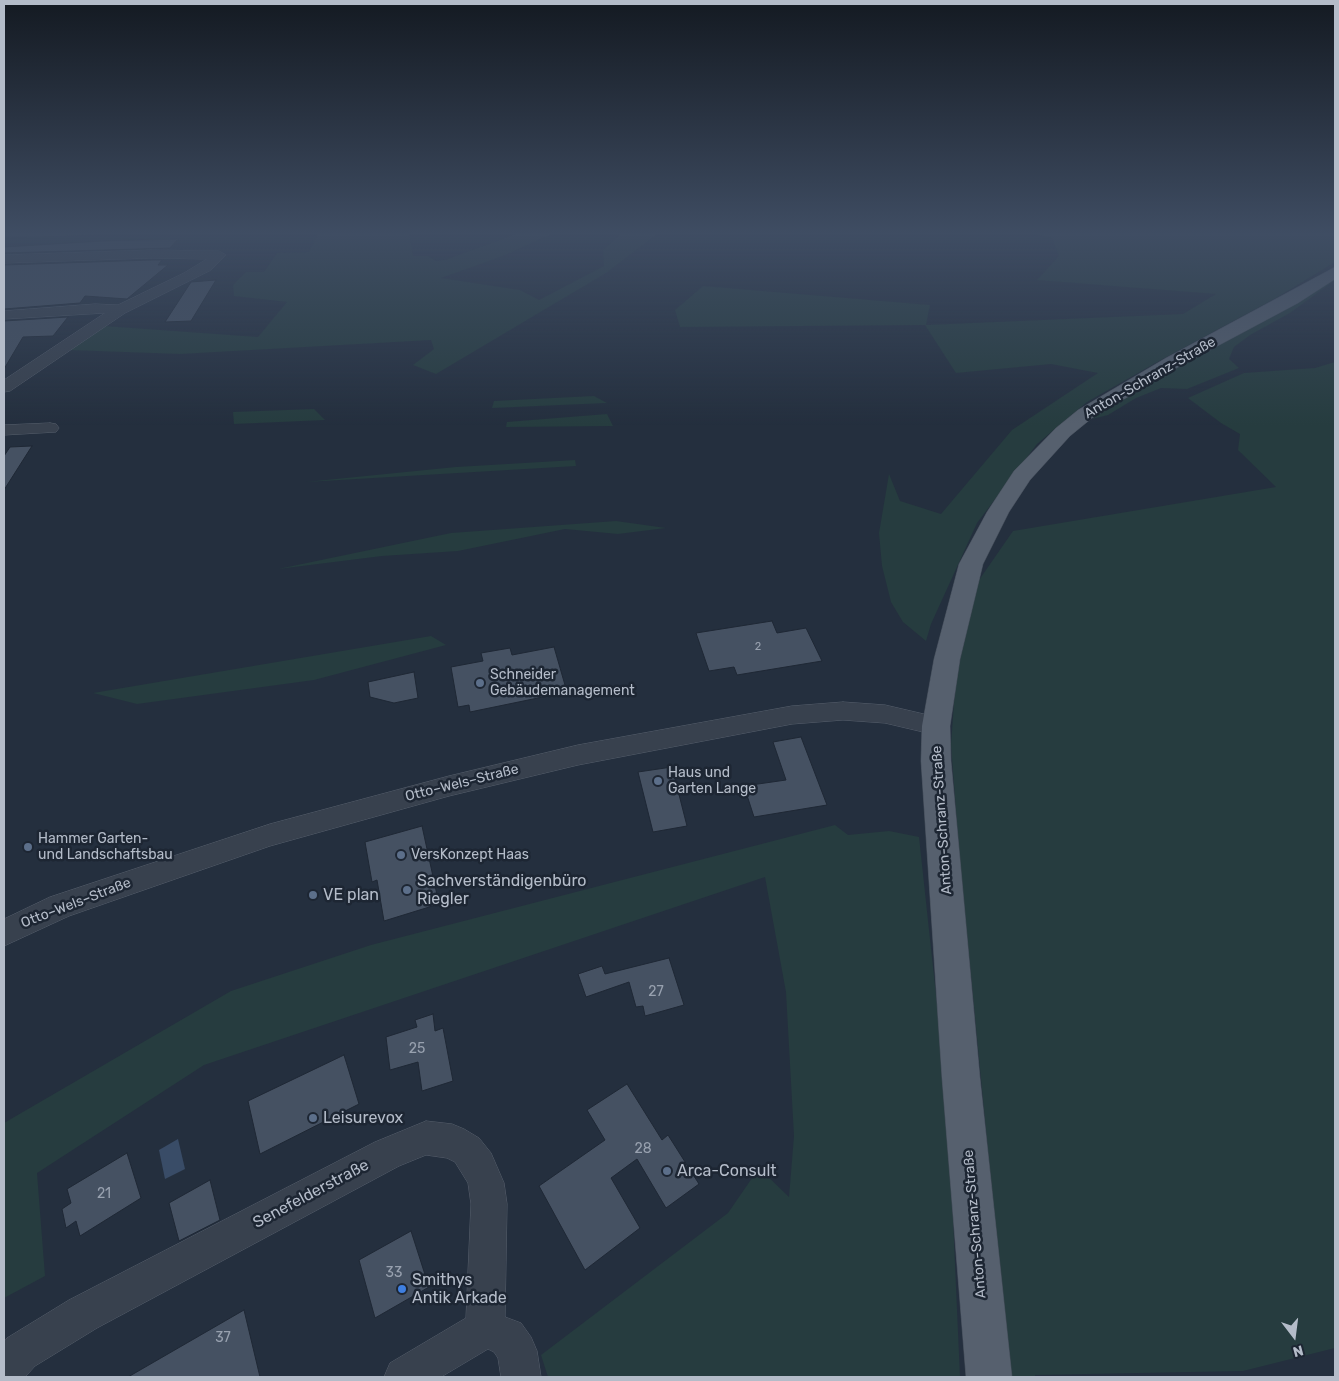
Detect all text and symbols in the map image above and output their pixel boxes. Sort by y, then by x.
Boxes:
street label: Anton-Schranz-Straße [1081,333,1219,423]
house number: 2 [755,640,761,654]
place label: Schneider Gebäudemanagement [490,667,635,700]
marker: Schneider Gebäudemanagement [474,677,486,689]
street label: Anton-Schranz-Straße [928,745,956,895]
street label: Otto–Wels–Straße [404,761,520,805]
place label: Haus und Garten Lange [668,765,756,798]
marker: Haus und Garten Lange [652,775,664,787]
place label: Hammer Garten- und Landschaftsbau [38,831,173,864]
marker: Hammer Garten- und Landschaftsbau [22,841,34,853]
place label: VersKonzept Haas [411,847,529,863]
marker: VersKonzept Haas [395,849,407,861]
place label: Sachverständigenbüro Riegler [417,871,587,909]
street label: Otto–Wels–Straße [19,874,133,932]
marker: Sachverständigenbüro Riegler [401,884,413,896]
place label: VE plan [323,885,379,905]
marker: VE plan [307,889,319,901]
house number: 27 [648,984,664,1000]
house number: 25 [409,1041,425,1057]
place label: Leisurevox [323,1108,403,1128]
marker: Leisurevox [307,1112,319,1124]
house number: 28 [634,1141,652,1157]
street label: Anton-Schranz-Straße [960,1149,990,1299]
street label: Senefelderstraße [250,1155,372,1233]
place label: Arca-Consult [677,1161,777,1181]
marker: Arca-Consult [661,1165,673,1177]
house number: 21 [97,1186,111,1202]
house number: 33 [386,1265,402,1281]
place label: Smithys Antik Arkade [412,1270,507,1308]
marker: Smithys Antik Arkade [396,1283,408,1295]
north arrow [1269,1311,1319,1361]
house number: 37 [215,1330,231,1346]
text: N [1291,1341,1305,1360]

